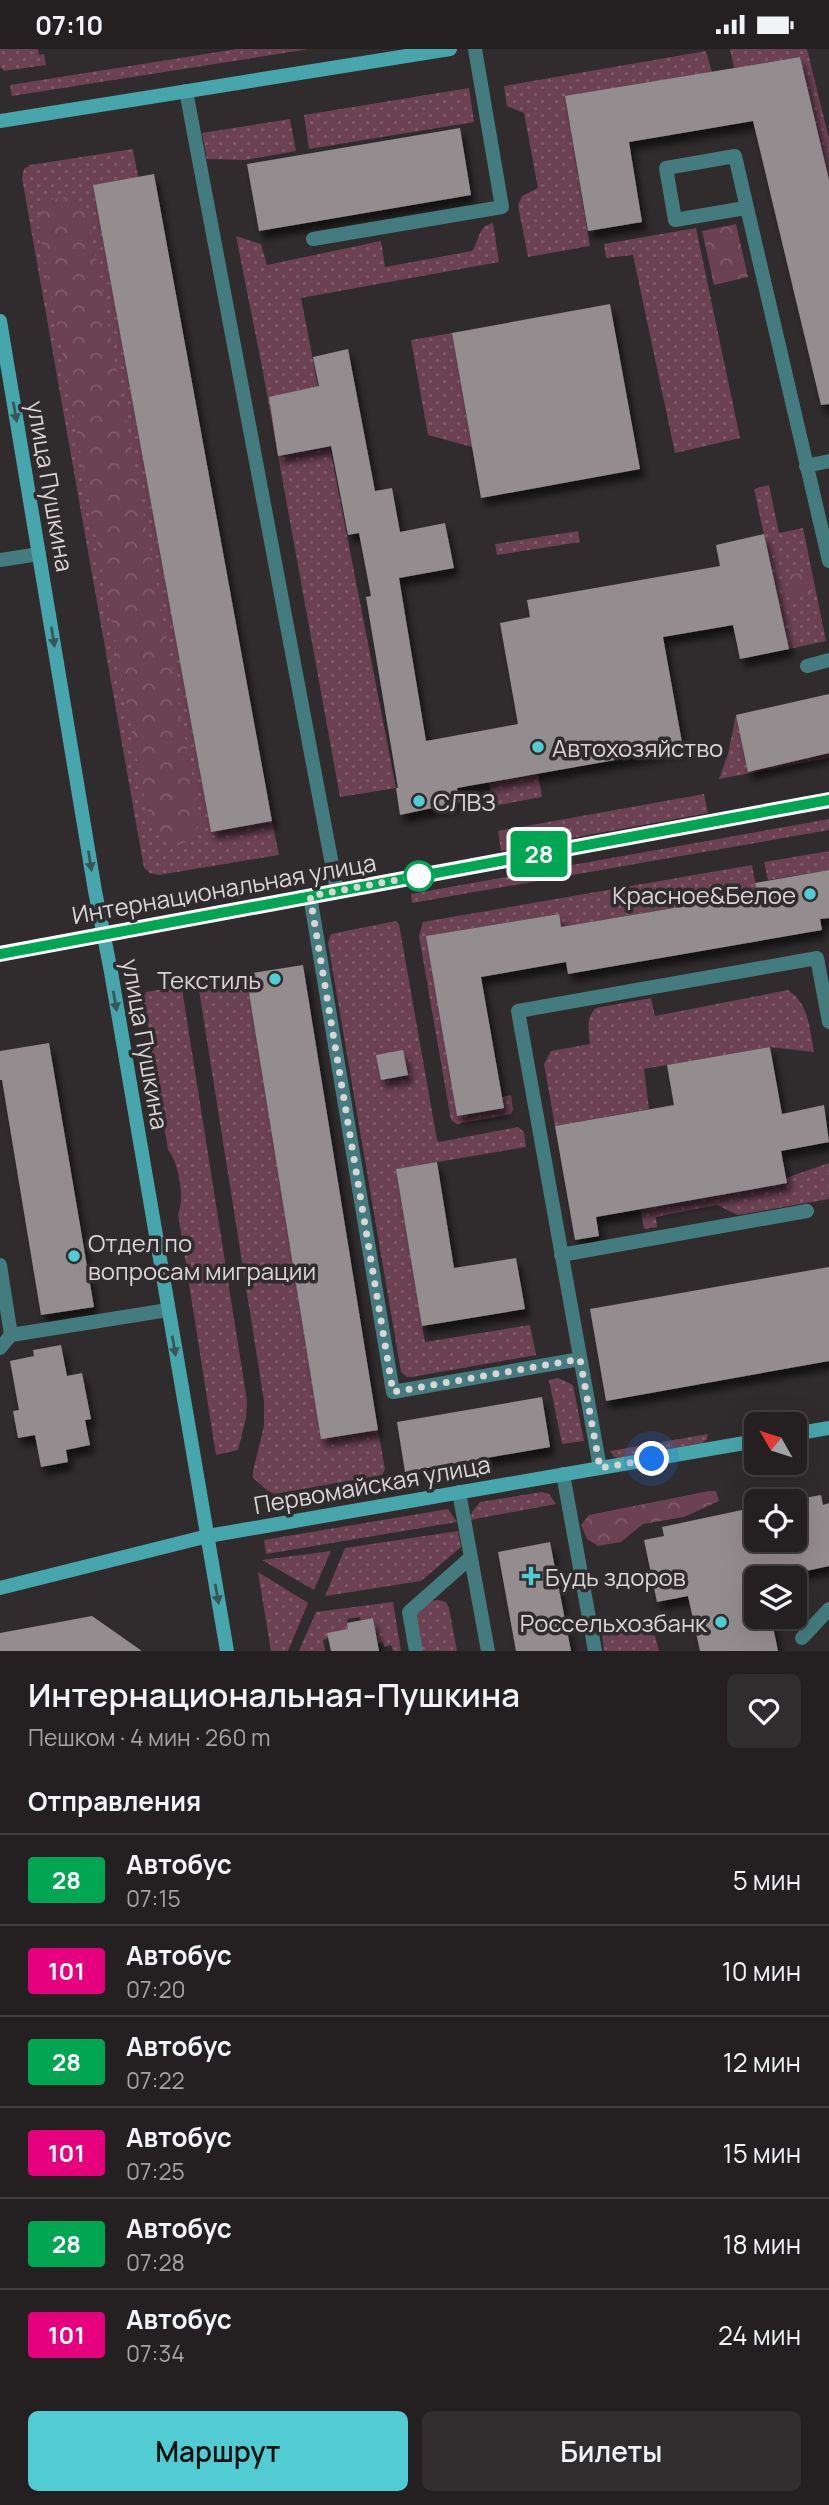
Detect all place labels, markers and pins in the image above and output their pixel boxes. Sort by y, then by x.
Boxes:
place label: Автохозяйство [552,731,723,764]
marker: Автохозяйство [530,739,546,755]
place label: СЛВЗ [433,785,496,818]
marker: СЛВЗ [411,793,427,809]
unlabelled marker [404,861,434,891]
place label: Красное&Белое [612,878,796,911]
marker: Красное&Белое [802,886,818,902]
place label: Текстиль [157,963,261,996]
marker: Текстиль [267,971,283,987]
place label: Отдел по вопросам миграции [88,1226,316,1287]
marker: Отдел по вопросам миграции [66,1248,82,1264]
place label: Будь здоров [545,1560,686,1593]
marker: Будь здоров [523,1568,539,1584]
place label: Россельхозбанк [520,1606,708,1639]
marker: Россельхозбанк [713,1614,729,1630]

